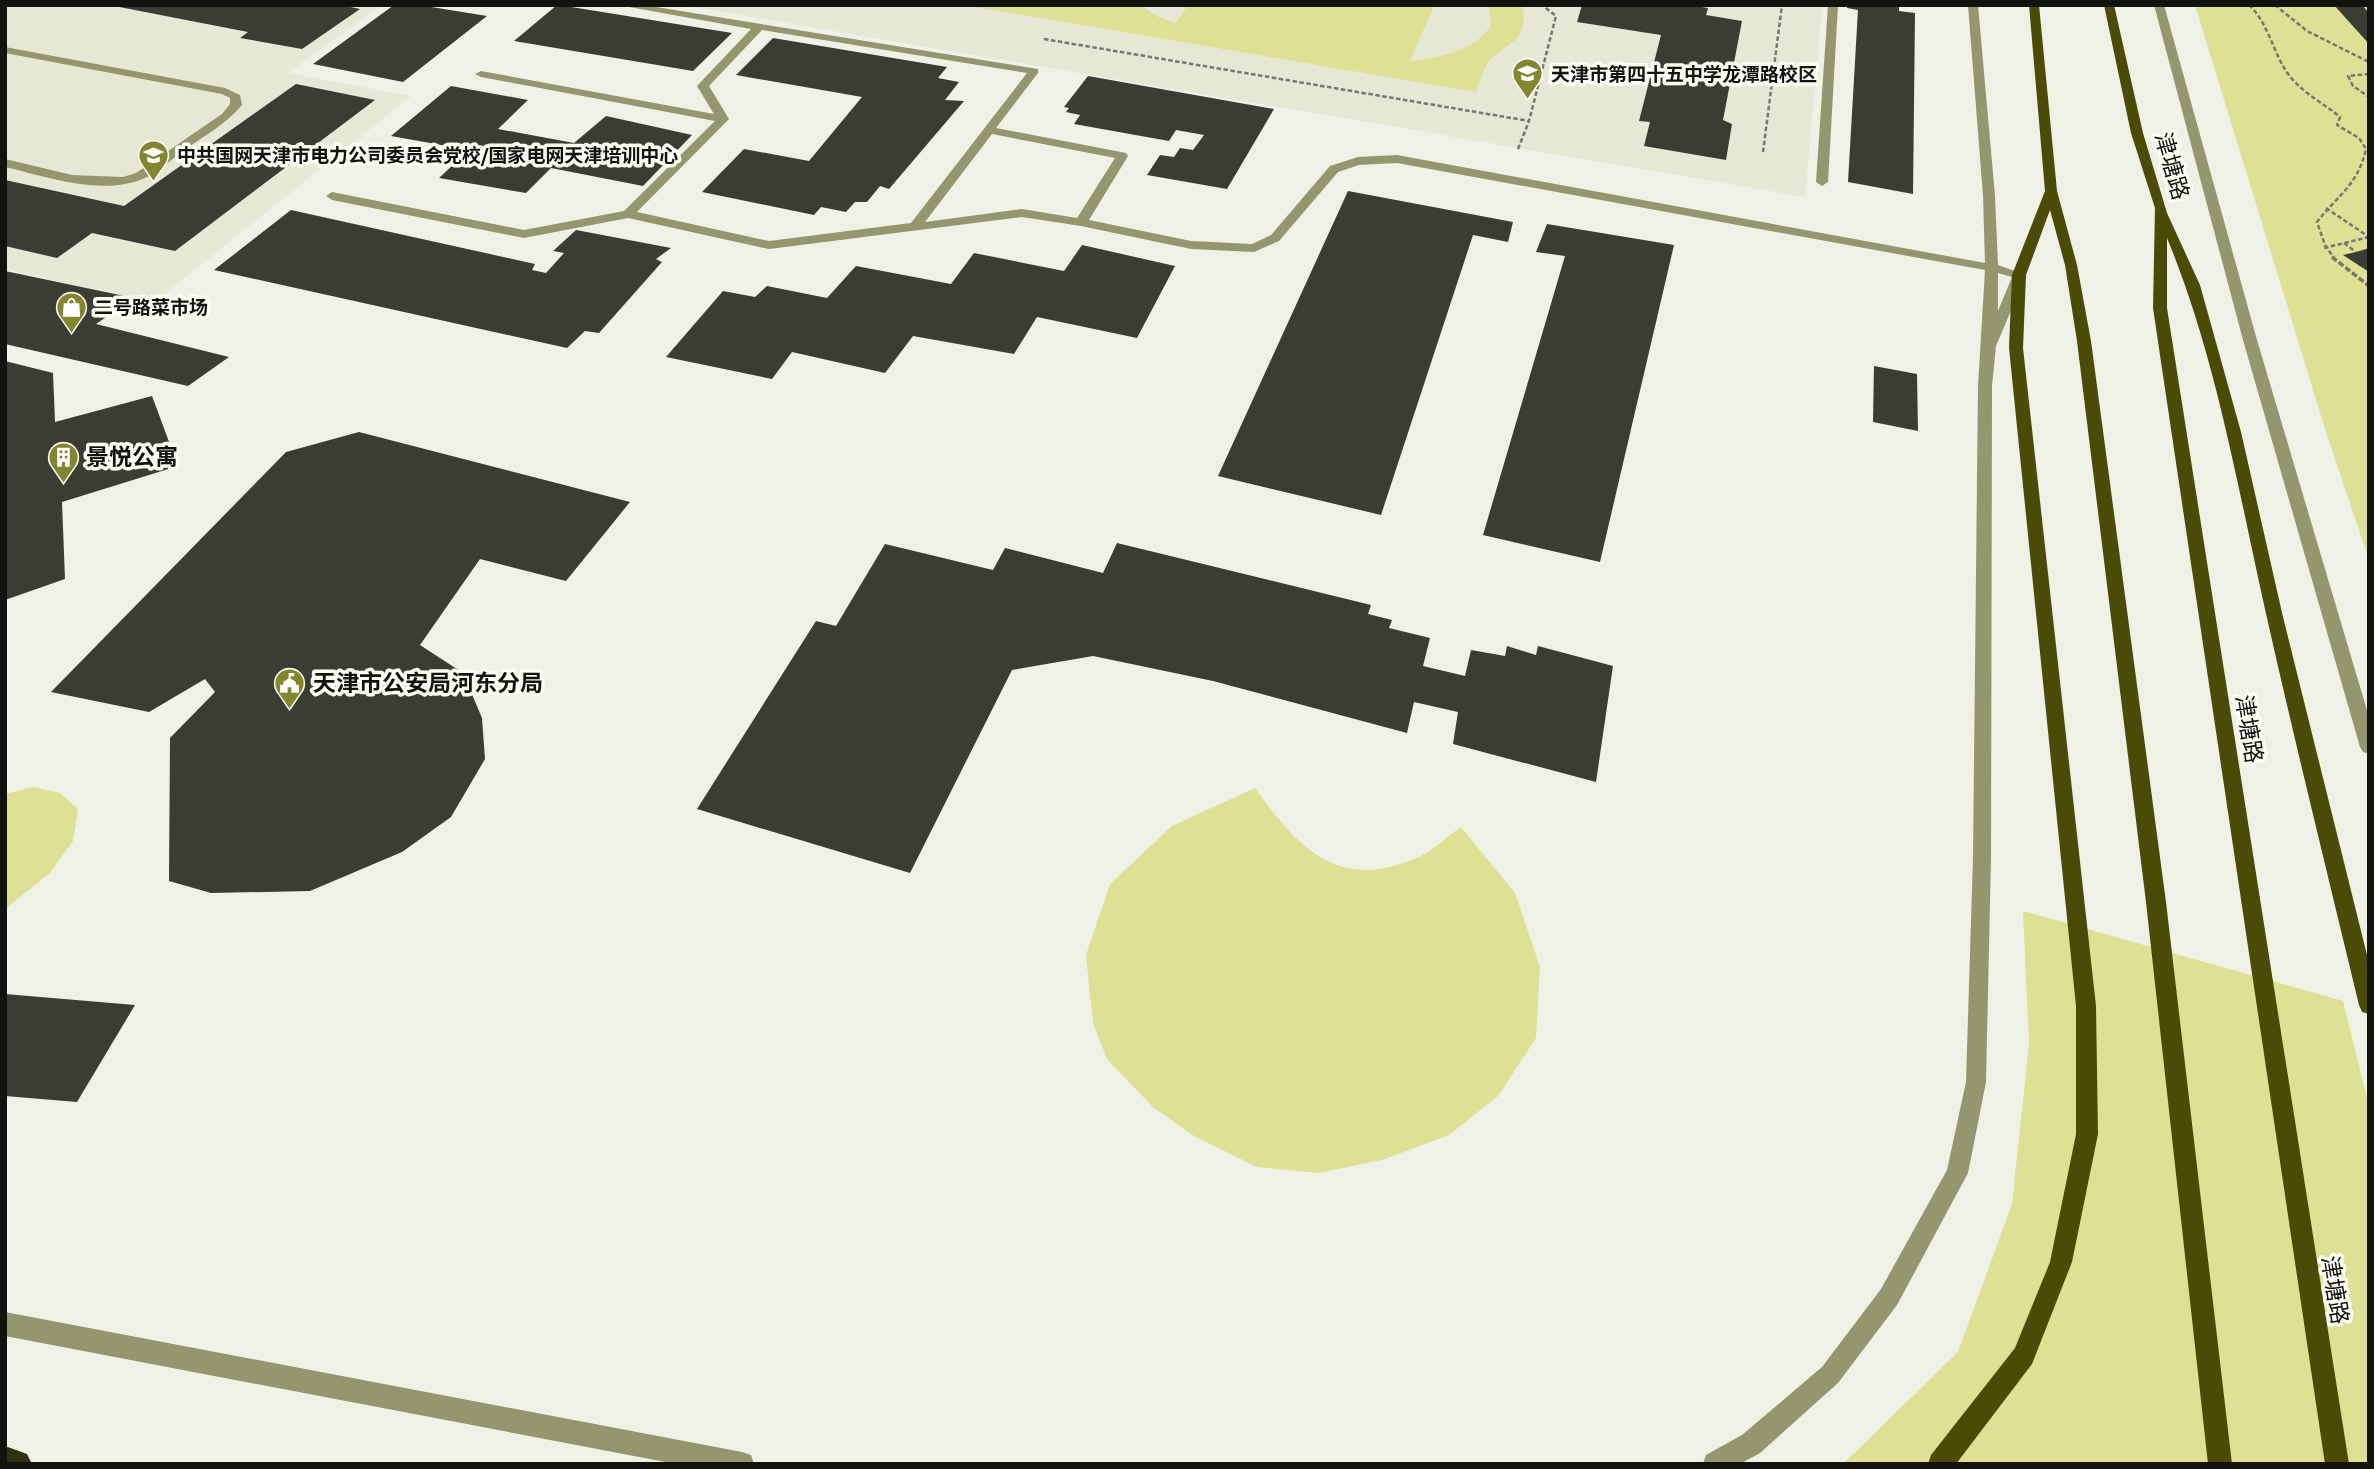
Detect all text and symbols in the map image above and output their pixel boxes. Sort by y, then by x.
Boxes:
school or university icon: 天津市第四十五中学龙潭路校区 [1511,57,1545,101]
place label: 天津市第四十五中学龙潭路校区 [1551,62,1817,87]
street label: 津塘路 [2148,129,2196,203]
school or university icon: 中共国网天津市电力公司委员会党校/国家电网天津培训中心 [137,138,171,182]
place label: 中共国网天津市电力公司委员会党校/国家电网天津培训中心 [177,143,678,168]
shop icon: 二号路菜市场 [54,290,88,334]
place label: 二号路菜市场 [94,295,208,320]
building icon: 景悦公寓 [46,440,80,484]
place label: 景悦公寓 [86,442,178,472]
public building icon: 天津市公安局河东分局 [273,666,307,710]
place label: 天津市公安局河东分局 [313,668,543,698]
street label: 津塘路 [2229,693,2269,765]
street label: 津塘路 [2315,1254,2355,1326]

